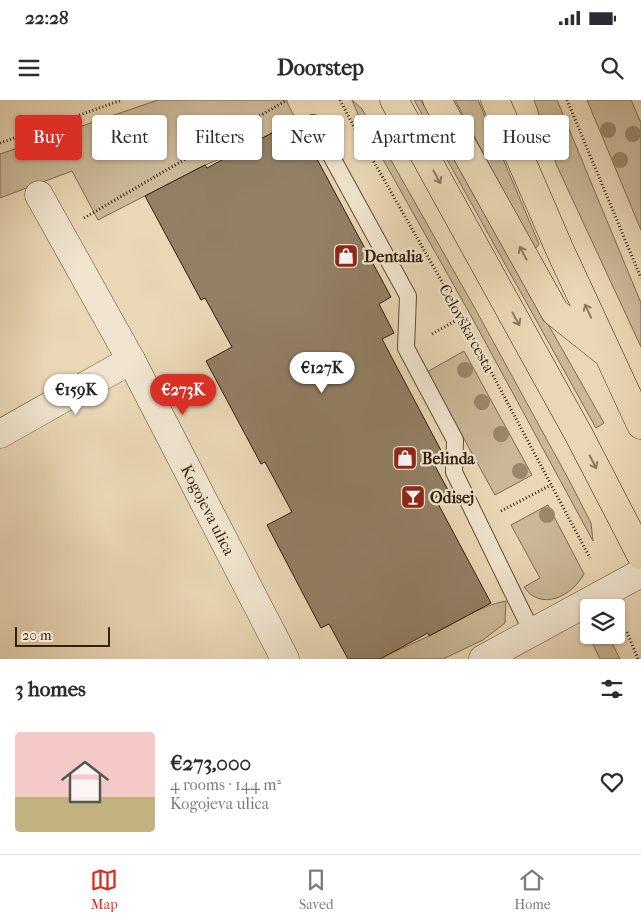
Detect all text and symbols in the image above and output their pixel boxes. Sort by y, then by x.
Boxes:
text: 22:28 [25,7,68,29]
icon: menu [15,54,43,82]
icon: search [598,54,626,82]
text: Doorstep [277,55,364,81]
chip: Buy [15,115,82,160]
chip: Rent [92,115,167,160]
chip: Filters [177,115,262,160]
chip: New [272,115,344,160]
chip: Apartment [354,115,474,160]
chip: House [484,115,569,160]
one-way arrow [432,169,442,184]
shop icon: Dentalia [333,243,359,269]
one-way arrow [518,245,528,260]
place label: Dentalia [364,247,424,266]
street label: Celovška cesta [435,281,499,376]
one-way arrow [583,304,592,319]
one-way arrow [511,311,521,326]
pin: €127K [287,352,357,394]
text: €127K [301,358,343,377]
pin: €159K [41,374,111,416]
pin: €273K [148,374,218,416]
text: €159K [55,380,97,399]
text: €273K [161,380,205,399]
shop icon: Belinda [392,445,418,471]
place label: Belinda [422,449,475,468]
one-way arrow [589,454,598,469]
street label: Kogojeva ulica [177,462,239,559]
bar icon: Odisej [400,484,426,510]
place label: Odisej [430,488,474,507]
map controls [580,599,625,644]
button: layers [580,599,625,644]
scale bar [15,624,110,647]
text: 20 m [22,627,52,644]
icon: filters [598,675,626,703]
text: 3 homes [15,677,86,701]
text: €273,000 [170,751,251,775]
icon: home [55,752,115,812]
icon: heart [598,768,626,796]
text: 4 rooms · 144 m² [170,775,281,794]
text: Kogojeva ulica [170,794,269,813]
tab: Map [90,866,118,913]
tab: Saved [299,866,334,913]
tab: Home [514,866,551,913]

